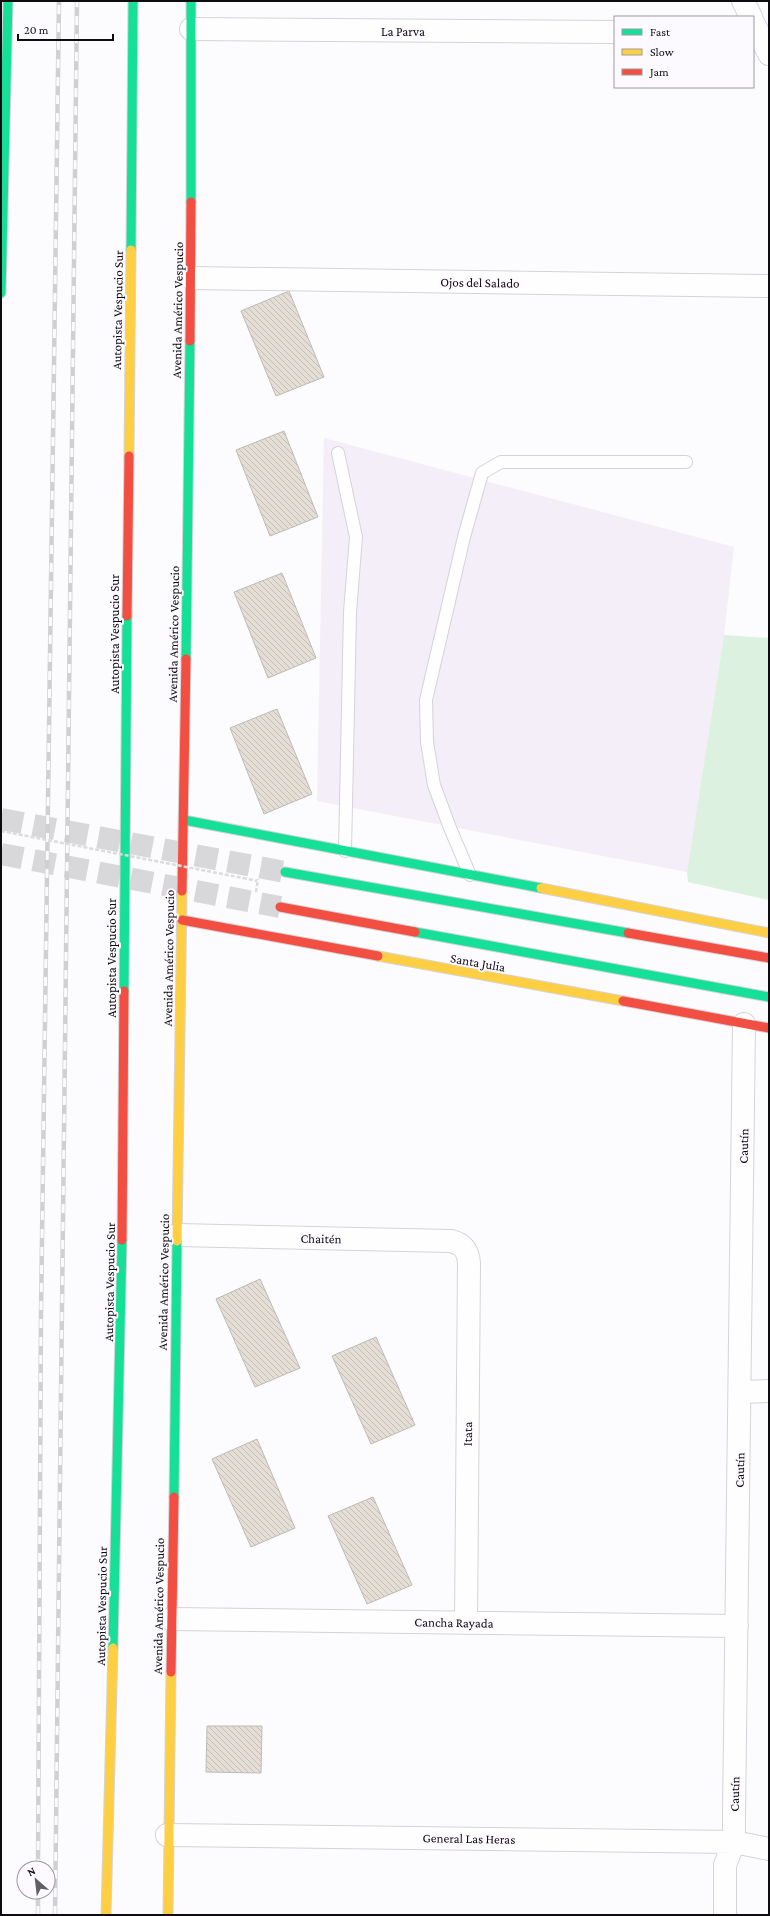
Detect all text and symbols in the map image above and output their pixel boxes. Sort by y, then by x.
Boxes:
scale bar [18,16,113,42]
legend [614,16,754,88]
text: 20 m [24,23,49,37]
street label: La Parva [381,24,425,39]
text: Fast [650,25,671,39]
text: Slow [650,45,674,59]
text: Jam [649,65,669,79]
street label: Avenida Américo Vespucio [169,241,186,379]
street label: Autopista Vespucio Sur [109,250,126,370]
street label: Ojos del Salado [440,274,520,292]
street label: Avenida Américo Vespucio [165,565,182,703]
street label: Autopista Vespucio Sur [107,574,122,694]
street label: Avenida Américo Vespucio [160,889,177,1027]
street label: Autopista Vespucio Sur [104,898,119,1018]
street label: Santa Julia [449,950,507,975]
street label: Cautín [736,1128,751,1164]
street label: Avenida Américo Vespucio [155,1213,172,1351]
street label: Autopista Vespucio Sur [101,1222,118,1342]
street label: Chaitén [300,1231,342,1246]
street label: Itata [460,1422,475,1446]
street label: Cautín [732,1452,747,1488]
street label: Avenida Américo Vespucio [150,1537,167,1675]
street label: Autopista Vespucio Sur [93,1546,110,1666]
street label: Cancha Rayada [414,1614,494,1631]
street label: Cautín [727,1776,742,1812]
street label: General Las Heras [423,1830,515,1847]
north arrow [16,1860,56,1900]
text: N [25,1864,38,1878]

